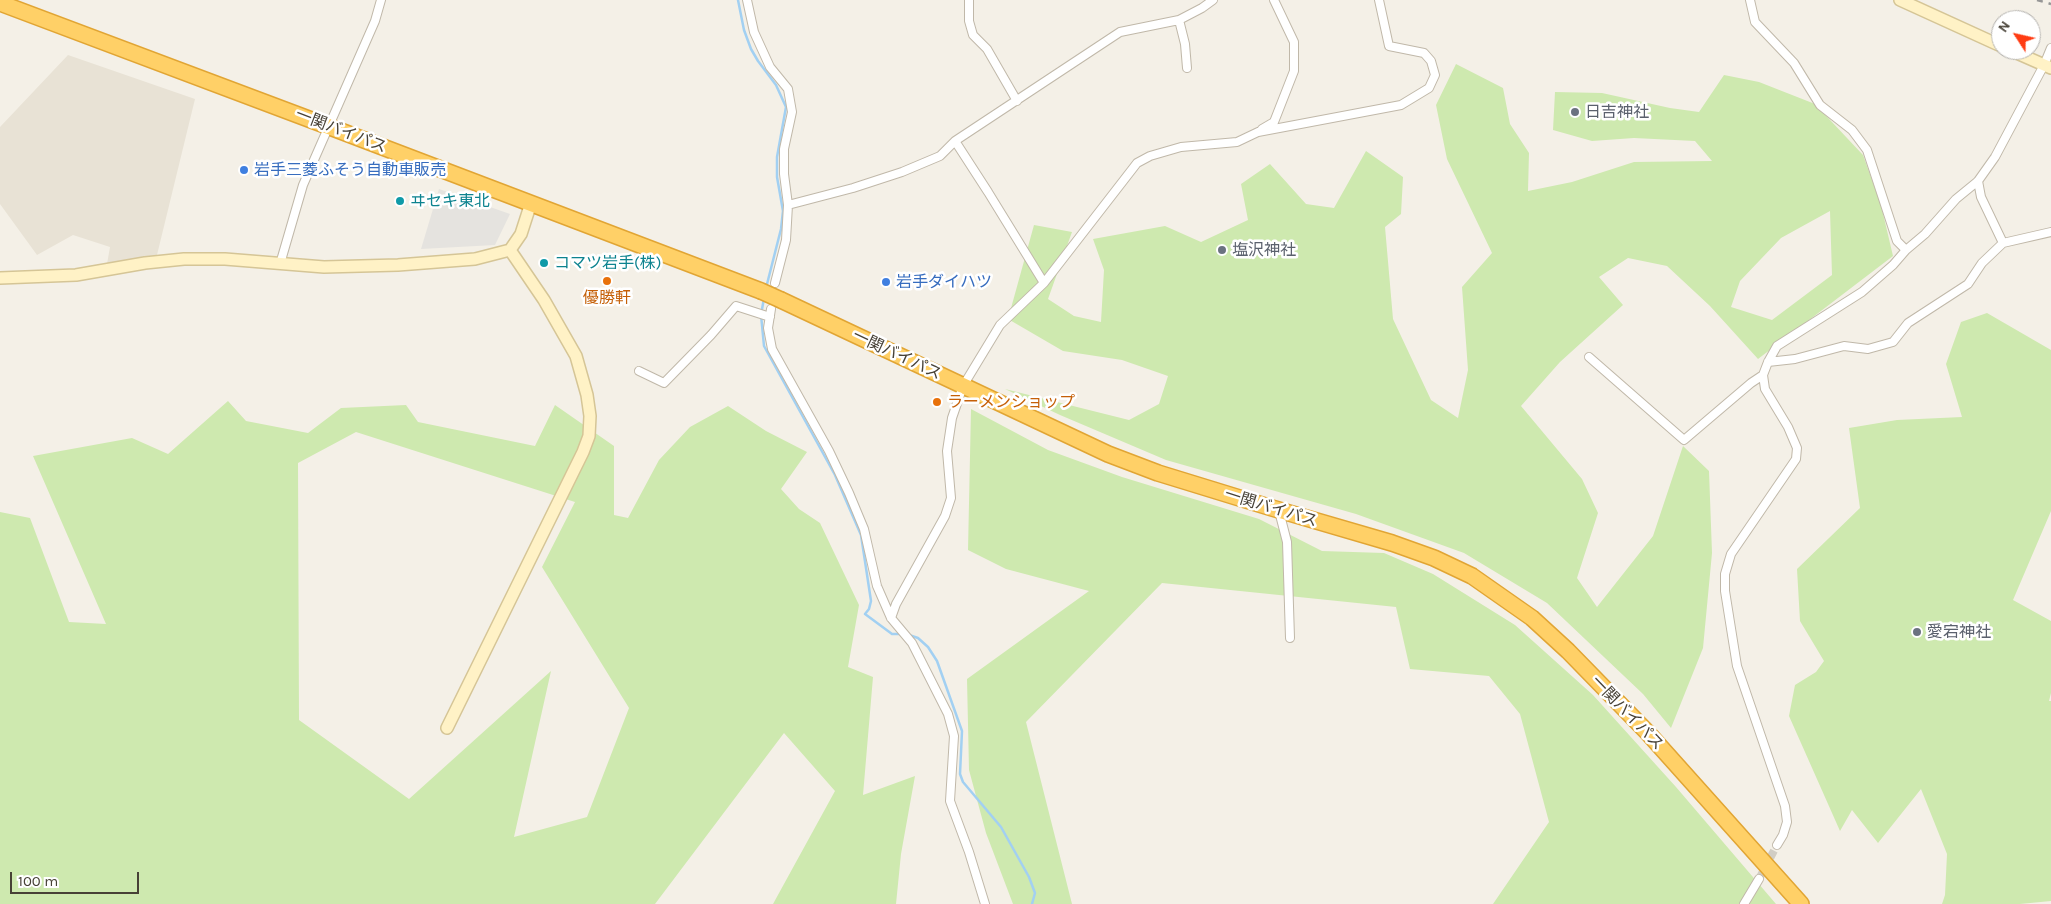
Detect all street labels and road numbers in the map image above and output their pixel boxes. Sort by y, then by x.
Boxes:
street label: 一関バイパス [293,105,389,157]
street label: 一関バイパス [849,326,945,384]
street label: 一関バイパス [1222,485,1320,531]
street label: 一関バイパス [1587,672,1667,754]

